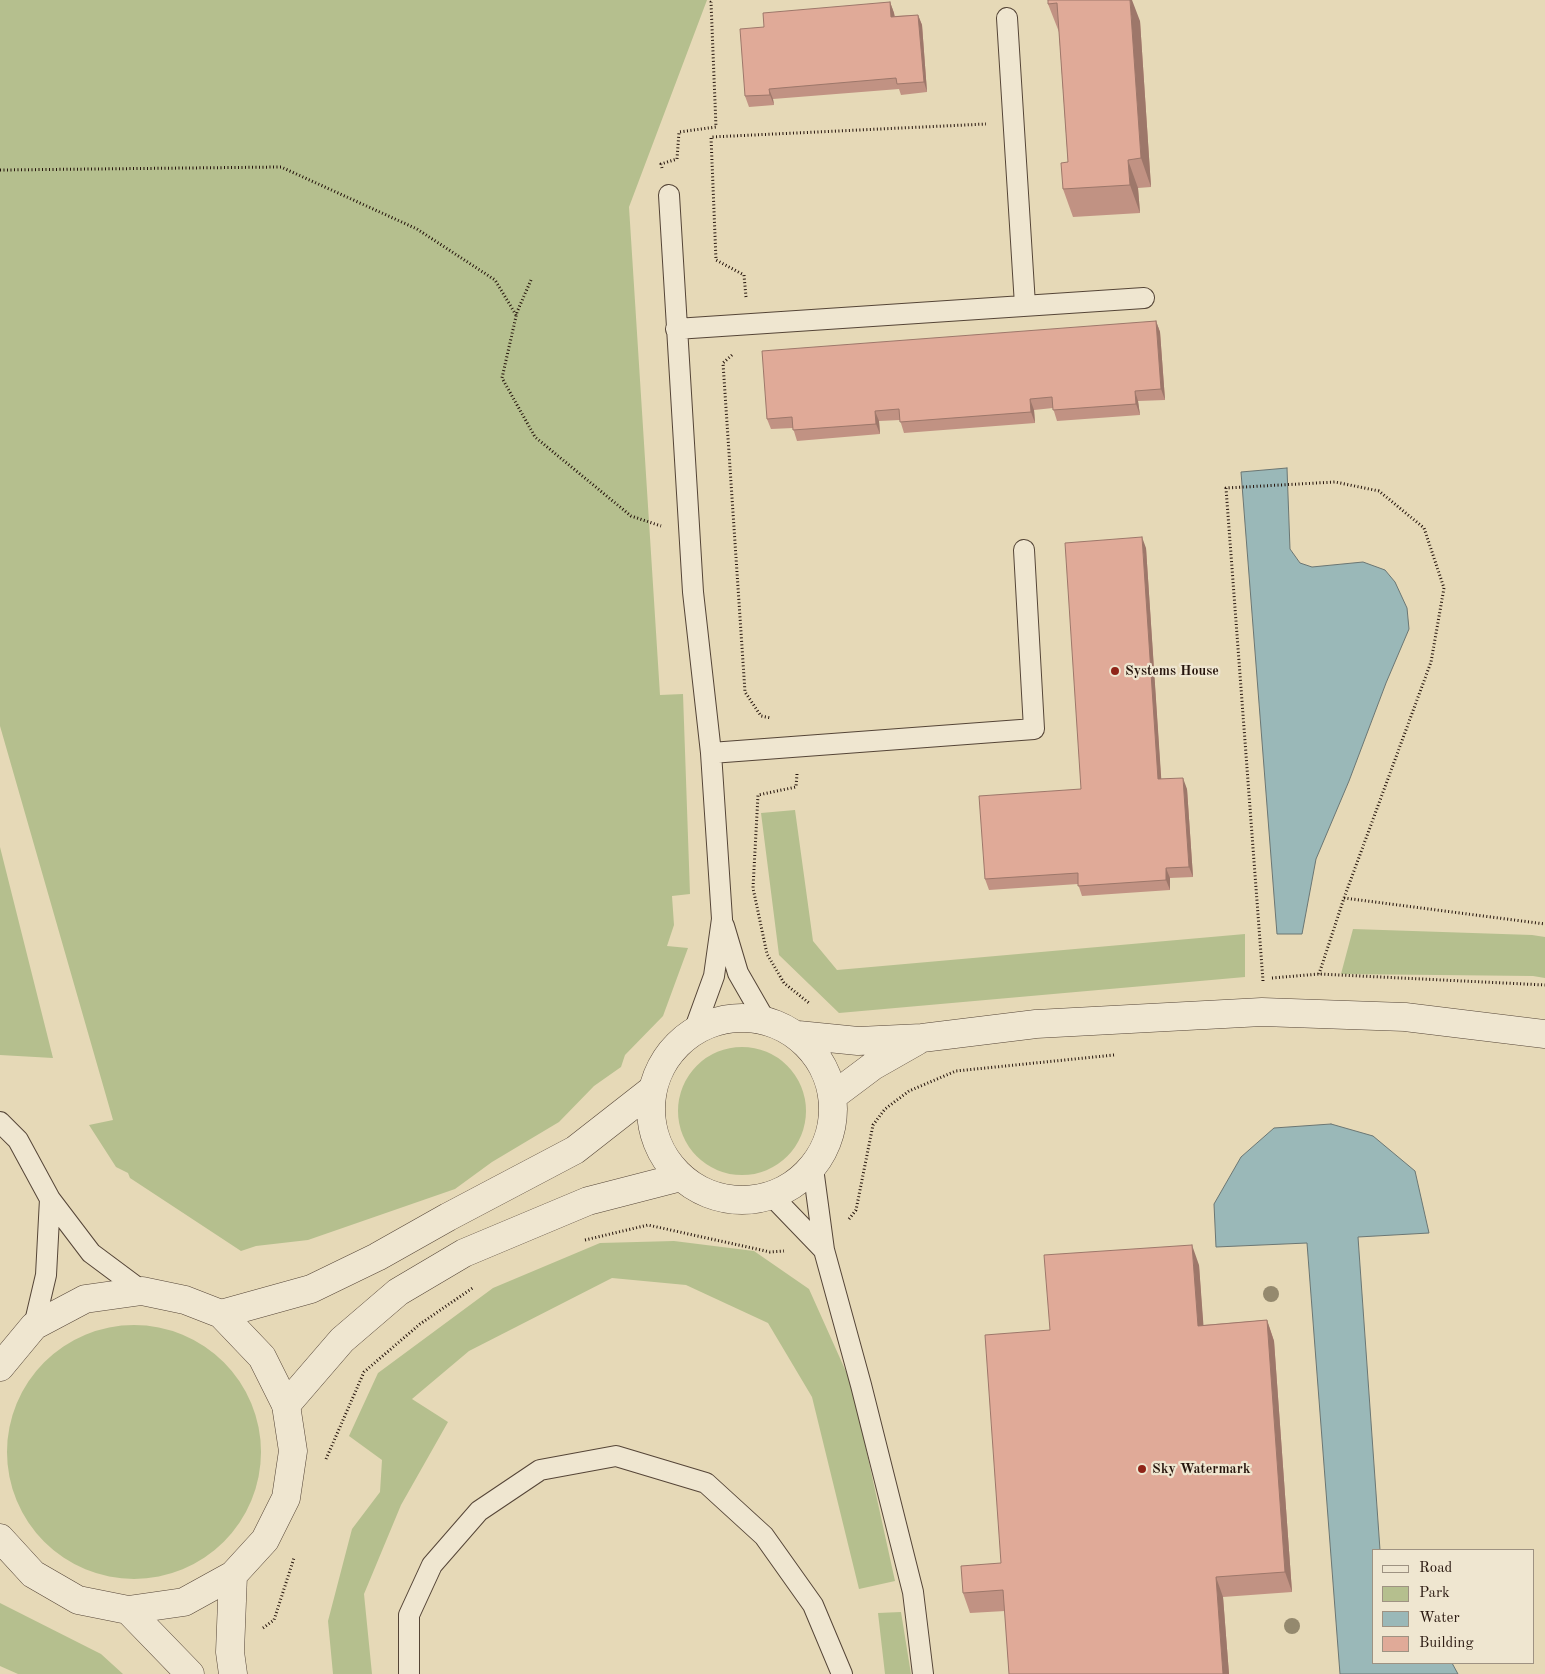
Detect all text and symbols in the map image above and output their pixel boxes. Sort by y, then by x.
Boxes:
place label: Systems House [1125,663,1219,679]
marker: Systems House [1109,665,1121,677]
place label: Sky Watermark [1152,1461,1251,1477]
marker: Sky Watermark [1136,1463,1148,1475]
legend [1372,1549,1535,1664]
text: Road [1419,1561,1452,1576]
text: Park [1419,1586,1450,1601]
text: Water [1419,1611,1460,1626]
text: Building [1419,1636,1474,1651]

